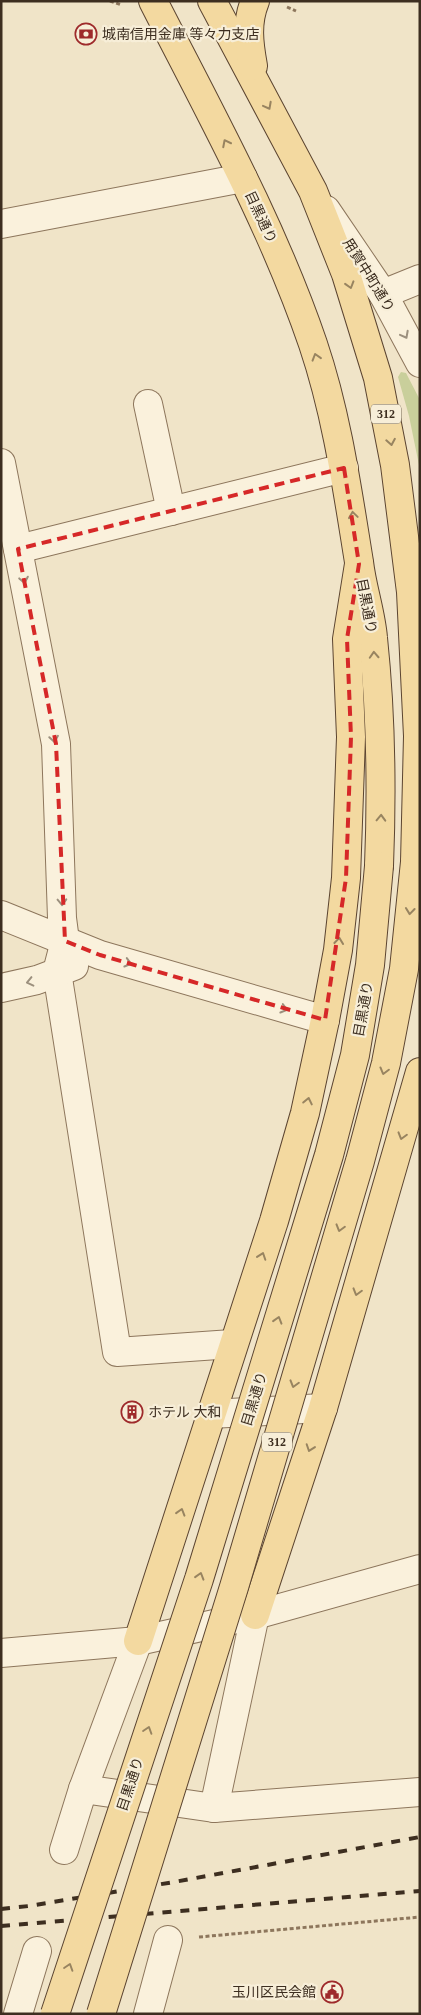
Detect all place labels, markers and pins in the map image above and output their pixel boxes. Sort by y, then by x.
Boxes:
bank icon: 城南信用金庫 等々力支店 [74,22,98,46]
place label: 城南信用金庫 等々力支店 [102,26,260,42]
building icon: ホテル 大和 [120,1400,144,1424]
place label: ホテル 大和 [148,1405,222,1420]
public building icon: 玉川区民会館 [320,1980,344,2004]
place label: 玉川区民会館 [232,1985,316,2000]

